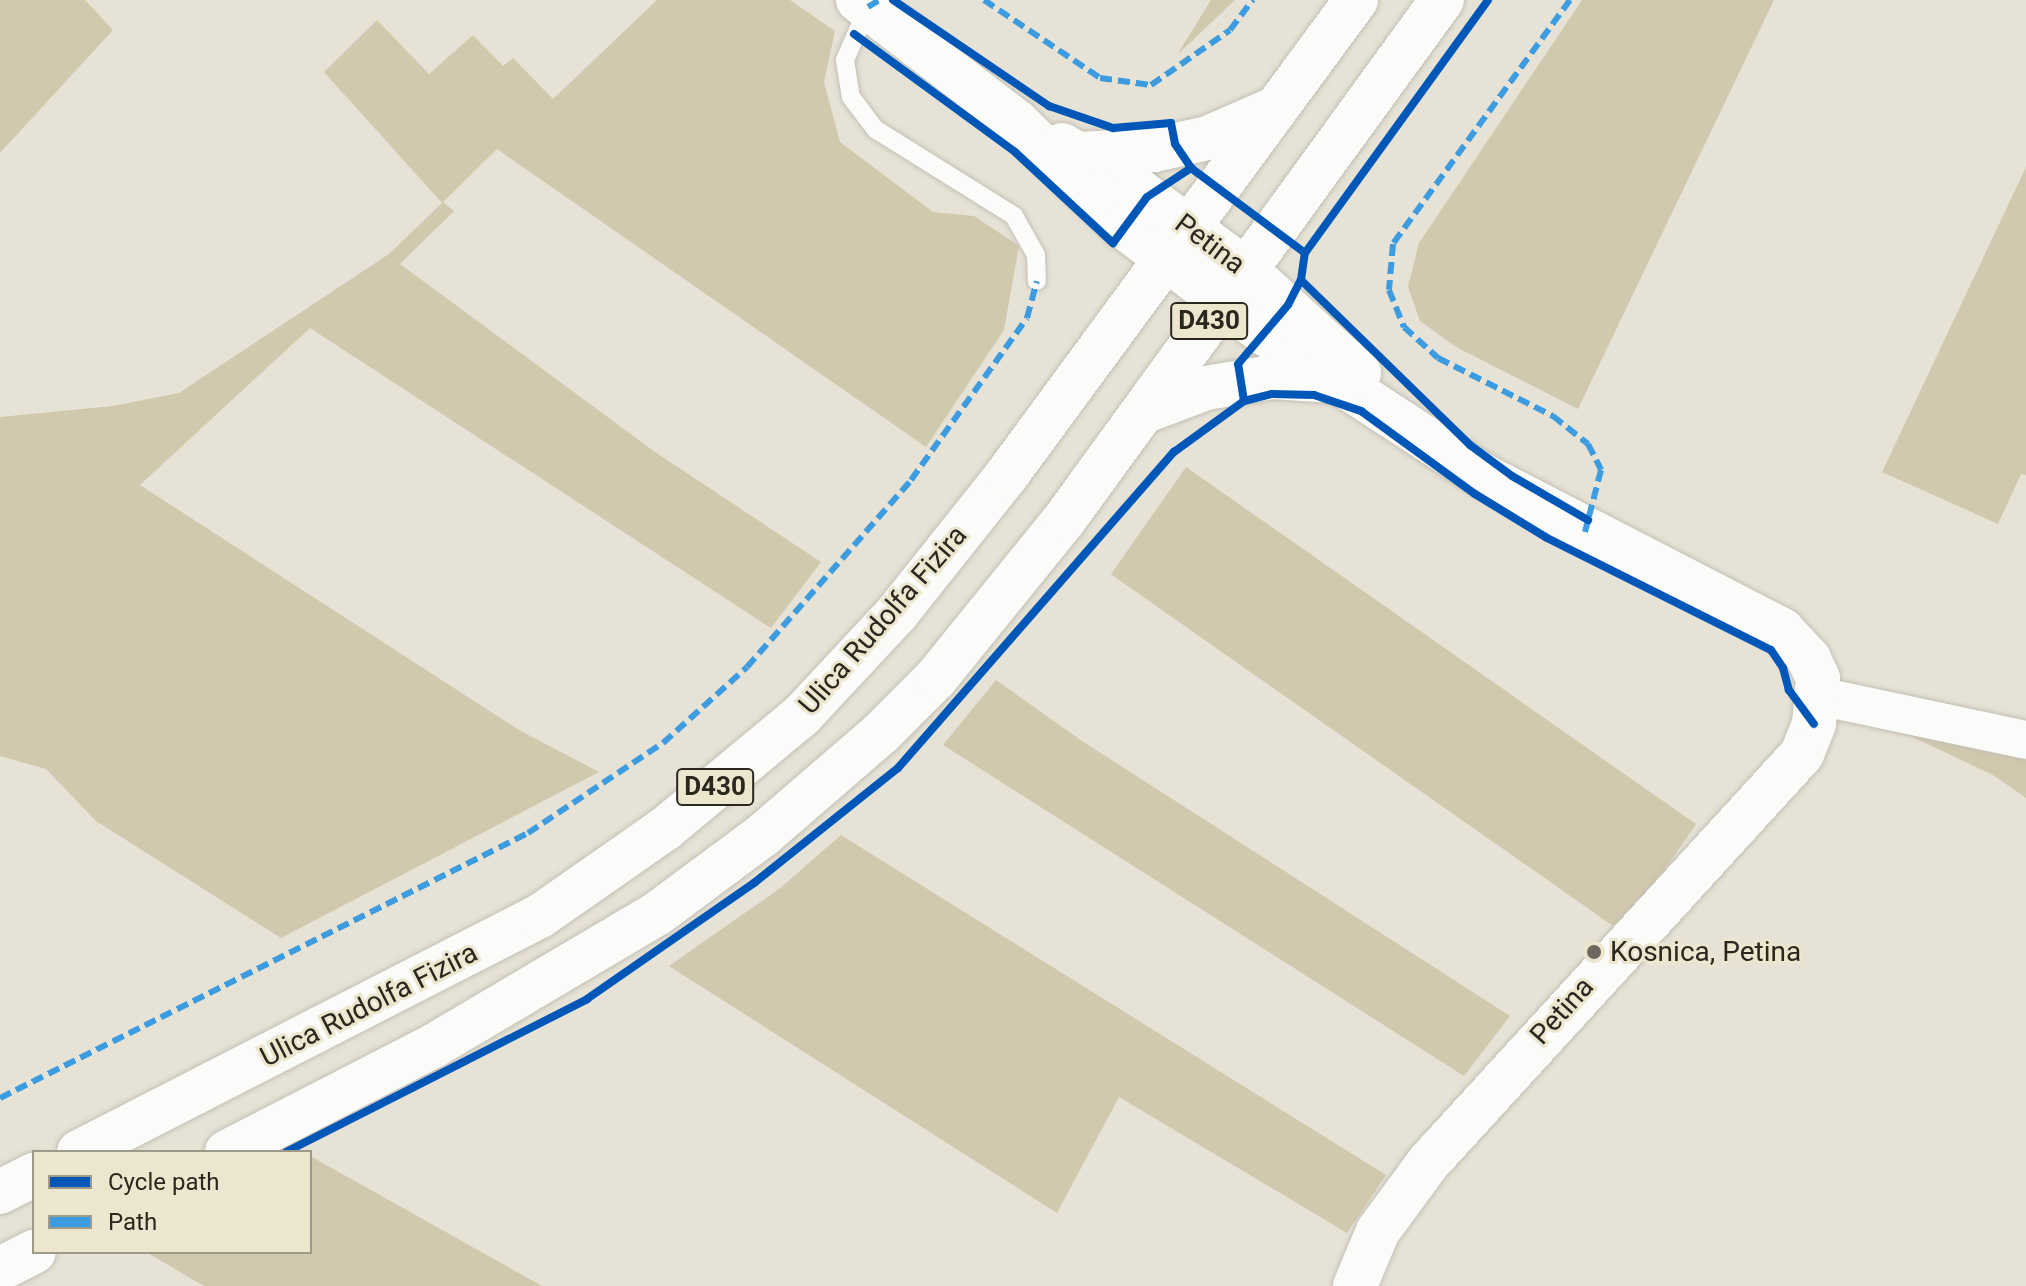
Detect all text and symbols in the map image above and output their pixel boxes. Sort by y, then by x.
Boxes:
street label: Petina [1168,207,1252,281]
road number: D430 [1169,299,1249,343]
street label: Ulica Rudolfa Fizira [792,519,974,721]
road number: D430 [675,765,755,809]
place label: Kosnica, Petina [1610,935,1801,969]
street label: Ulica Rudolfa Fizira [255,936,483,1074]
marker: Kosnica, Petina [1585,943,1603,961]
street label: Petina [1523,970,1601,1052]
legend [32,1150,312,1254]
text: Cycle path [108,1168,220,1196]
text: Path [108,1208,157,1236]

